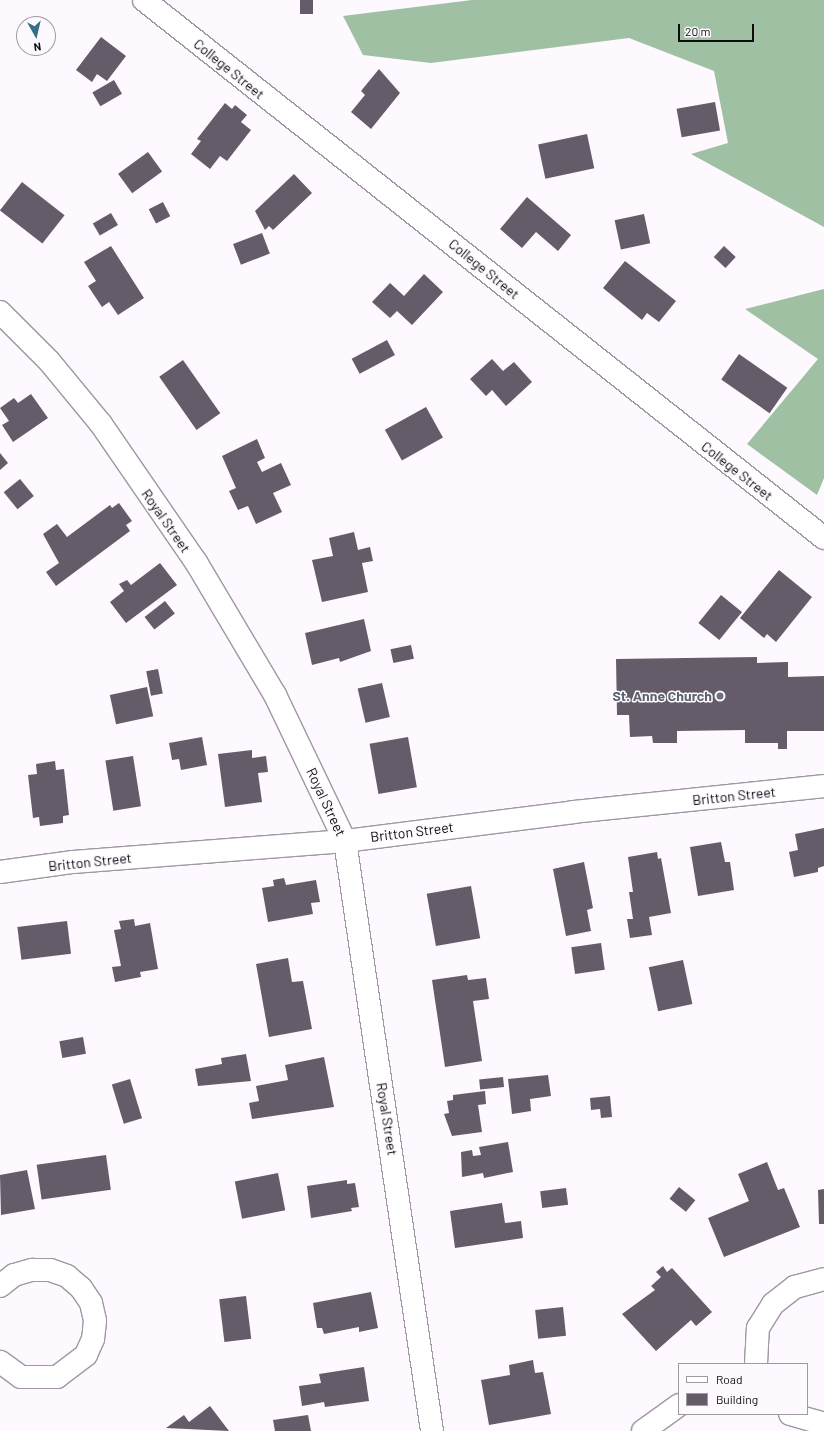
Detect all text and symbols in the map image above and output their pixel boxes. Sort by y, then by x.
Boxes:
north arrow [16,16,56,56]
scale bar [680,16,756,42]
text: 20 m [685,24,711,38]
street label: College Street [190,35,268,103]
text: N [33,40,42,54]
street label: College Street [445,235,523,303]
street label: College Street [698,438,776,504]
street label: Royal Street [138,486,194,556]
place label: St. Anne Church [613,688,712,704]
marker: St. Anne Church [715,691,725,701]
street label: Royal Street [303,765,349,839]
street label: Britton Street [692,783,776,809]
street label: Britton Street [369,819,455,845]
street label: Britton Street [48,849,132,875]
street label: Royal Street [373,1081,401,1157]
legend [678,1363,808,1415]
text: Road [716,1372,743,1386]
text: Building [716,1392,758,1406]

